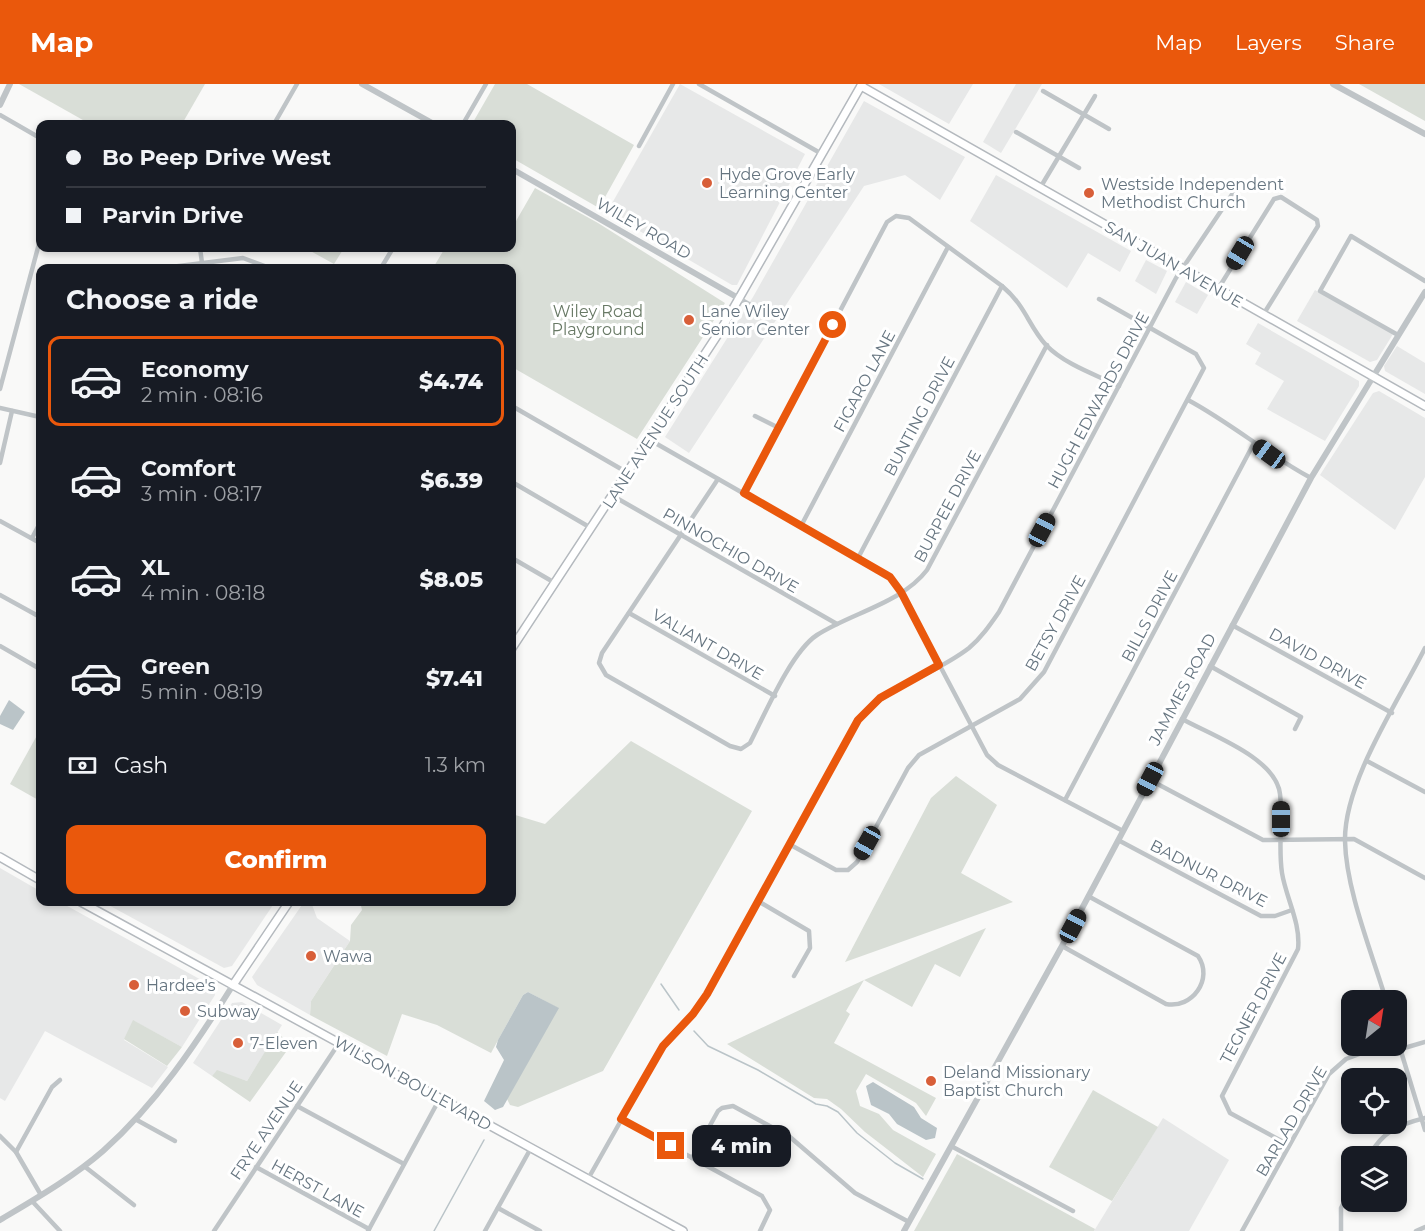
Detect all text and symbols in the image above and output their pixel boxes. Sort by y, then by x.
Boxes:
text: Map [30,25,93,59]
text: Map [1155,30,1202,55]
text: Layers [1235,30,1302,55]
text: Share [1335,30,1395,55]
text: Bo Peep Drive West [102,144,331,171]
place label: Hyde Grove Early Learning Center [719,165,855,202]
place label: Westside Independent Methodist Church [1101,175,1284,212]
marker: Hyde Grove Early Learning Center [700,176,714,190]
marker: Westside Independent Methodist Church [1082,186,1096,200]
street label: WILEY ROAD [593,194,695,263]
text: Parvin Drive [102,202,243,229]
street label: SAN JUAN AVENUE [1101,217,1246,312]
car [1223,233,1257,273]
text: Choose a ride [66,283,258,316]
park label: Wiley Road Playground [552,302,644,339]
place label: Lane Wiley Senior Center [701,302,810,339]
street label: HUGH EDWARDS DRIVE [1044,309,1153,492]
route start [819,311,846,338]
marker: Lane Wiley Senior Center [682,313,696,327]
street label: FIGARO LANE [830,327,899,435]
street label: LANE AVENUE SOUTH [598,351,712,512]
street label: BUNTING DRIVE [880,353,959,479]
icon: car [69,354,123,408]
text: Economy [141,356,249,383]
text: $4.74 [419,368,483,395]
text: 2 min · 08:16 [141,383,263,407]
car [1249,436,1289,472]
street label: BURPEE DRIVE [910,447,985,566]
icon: car [69,453,123,507]
text: Comfort [141,455,236,482]
text: $6.39 [420,467,483,494]
text: 3 min · 08:17 [141,482,262,506]
street label: PINNOCHIO DRIVE [660,504,802,597]
car [1026,510,1058,550]
icon: car [69,552,123,606]
text: XL [141,554,170,581]
text: $8.05 [419,566,483,593]
street label: BILLS DRIVE [1117,567,1181,665]
street label: BETSY DRIVE [1021,572,1090,675]
text: 4 min · 08:18 [141,581,265,605]
street label: VALIANT DRIVE [649,605,767,684]
street label: DAVID DRIVE [1266,624,1370,693]
street label: JAMMES ROAD [1144,630,1220,749]
icon: car [69,651,123,705]
text: Green [141,653,210,680]
text: $7.41 [426,665,483,692]
text: 5 min · 08:19 [141,680,263,704]
icon: cash [66,749,99,782]
text: Cash [114,752,168,779]
text: 1.3 km [425,753,486,777]
car [1134,759,1166,799]
car [1272,801,1290,837]
car [850,823,884,863]
button: Confirm [66,825,486,894]
street label: BADNUR DRIVE [1147,836,1271,911]
car [1057,906,1089,946]
place label: Wawa [323,947,372,966]
marker: Wawa [304,949,318,963]
street label: TEGNER DRIVE [1216,950,1291,1067]
place label: Hardee's [146,976,216,995]
marker: Hardee's [127,978,141,992]
north arrow [1341,990,1407,1056]
map controls [1341,990,1407,1212]
place label: Subway [197,1002,260,1021]
marker: Subway [178,1004,192,1018]
street label: WILSON BOULEVARD [331,1032,495,1135]
place label: 7-Eleven [250,1034,318,1053]
marker: 7-Eleven [231,1036,245,1050]
place label: Deland Missionary Baptist Church [943,1063,1091,1100]
street label: BARLAD DRIVE [1252,1063,1331,1180]
button: locate [1341,1068,1407,1134]
marker: Deland Missionary Baptist Church [924,1074,938,1088]
street label: FRYE AVENUE [226,1077,307,1183]
callout: 4 min [692,1125,791,1167]
route end [657,1132,684,1159]
text: 4 min [711,1134,772,1158]
button: layers [1341,1146,1407,1212]
street label: HERST LANE [268,1155,367,1222]

